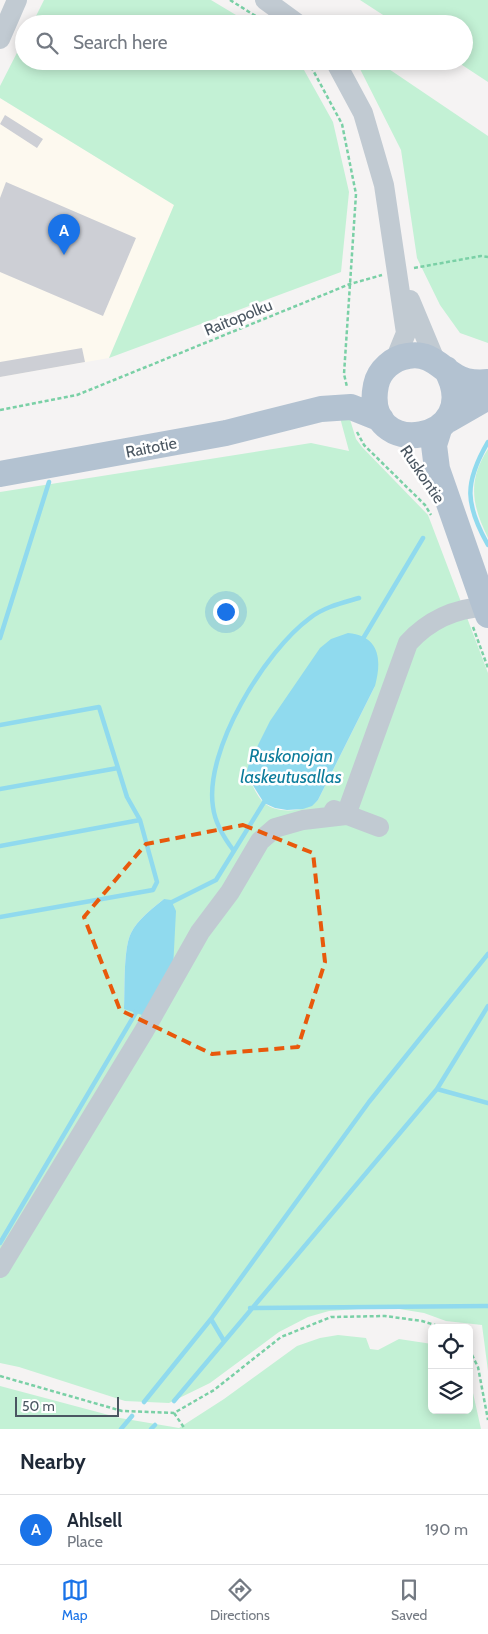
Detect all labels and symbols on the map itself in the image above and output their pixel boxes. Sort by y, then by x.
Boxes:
pin: A [48,214,80,255]
street label: Raitopolku [201,295,275,340]
street label: Raitotie [124,433,178,462]
street label: Ruskontie [396,442,449,507]
your location [213,599,239,625]
water label: Ruskonojan laskeutusallas [240,745,342,788]
scale bar [15,1394,119,1417]

